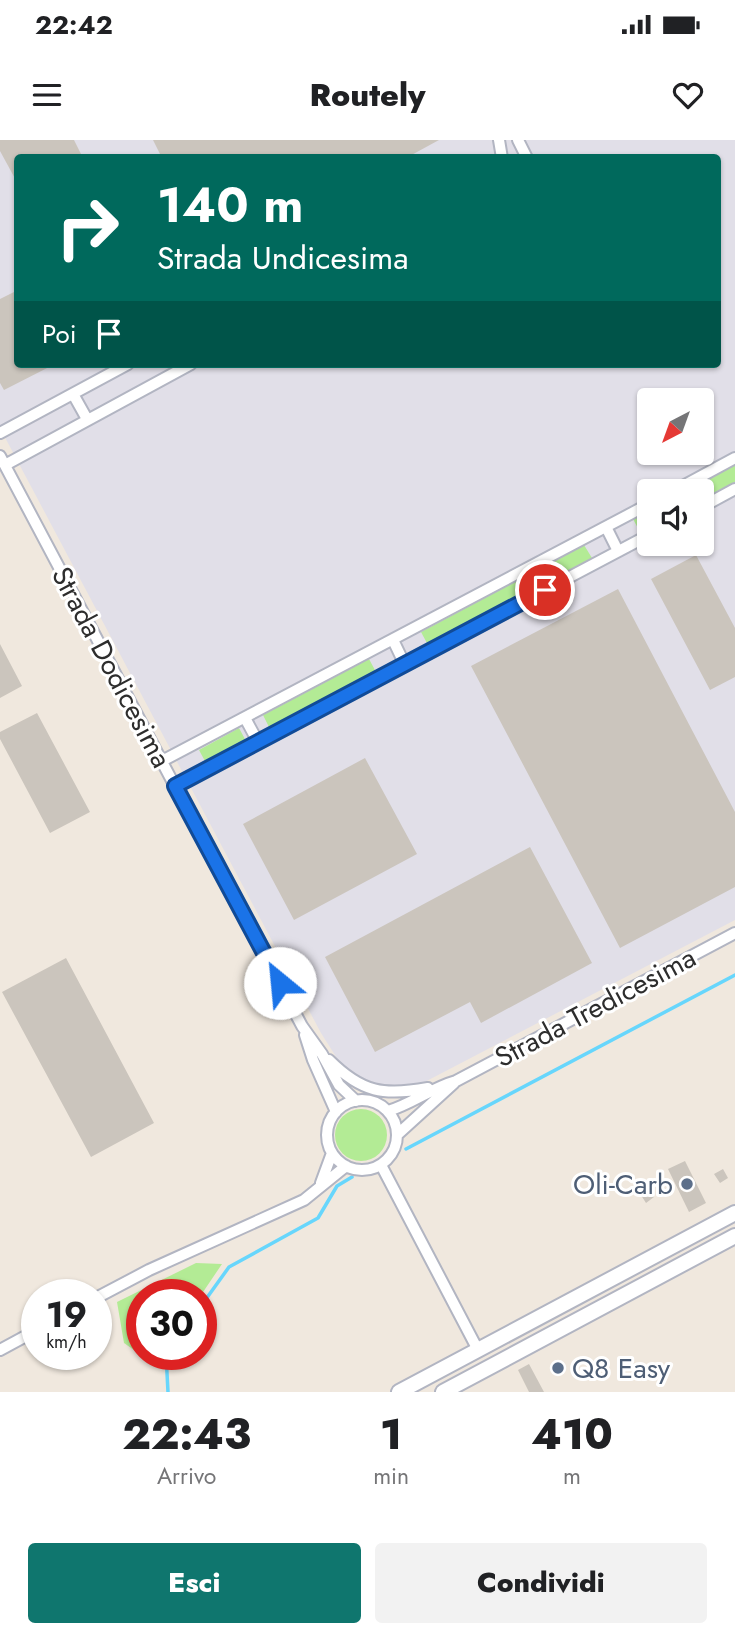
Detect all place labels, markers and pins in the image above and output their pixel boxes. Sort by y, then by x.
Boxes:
pin [515,560,575,620]
place label: Oli-Carb [573,1164,673,1205]
marker: Oli-Carb [679,1176,695,1192]
place label: Q8 Easy [572,1348,671,1389]
marker: Q8 Easy [550,1360,566,1376]

